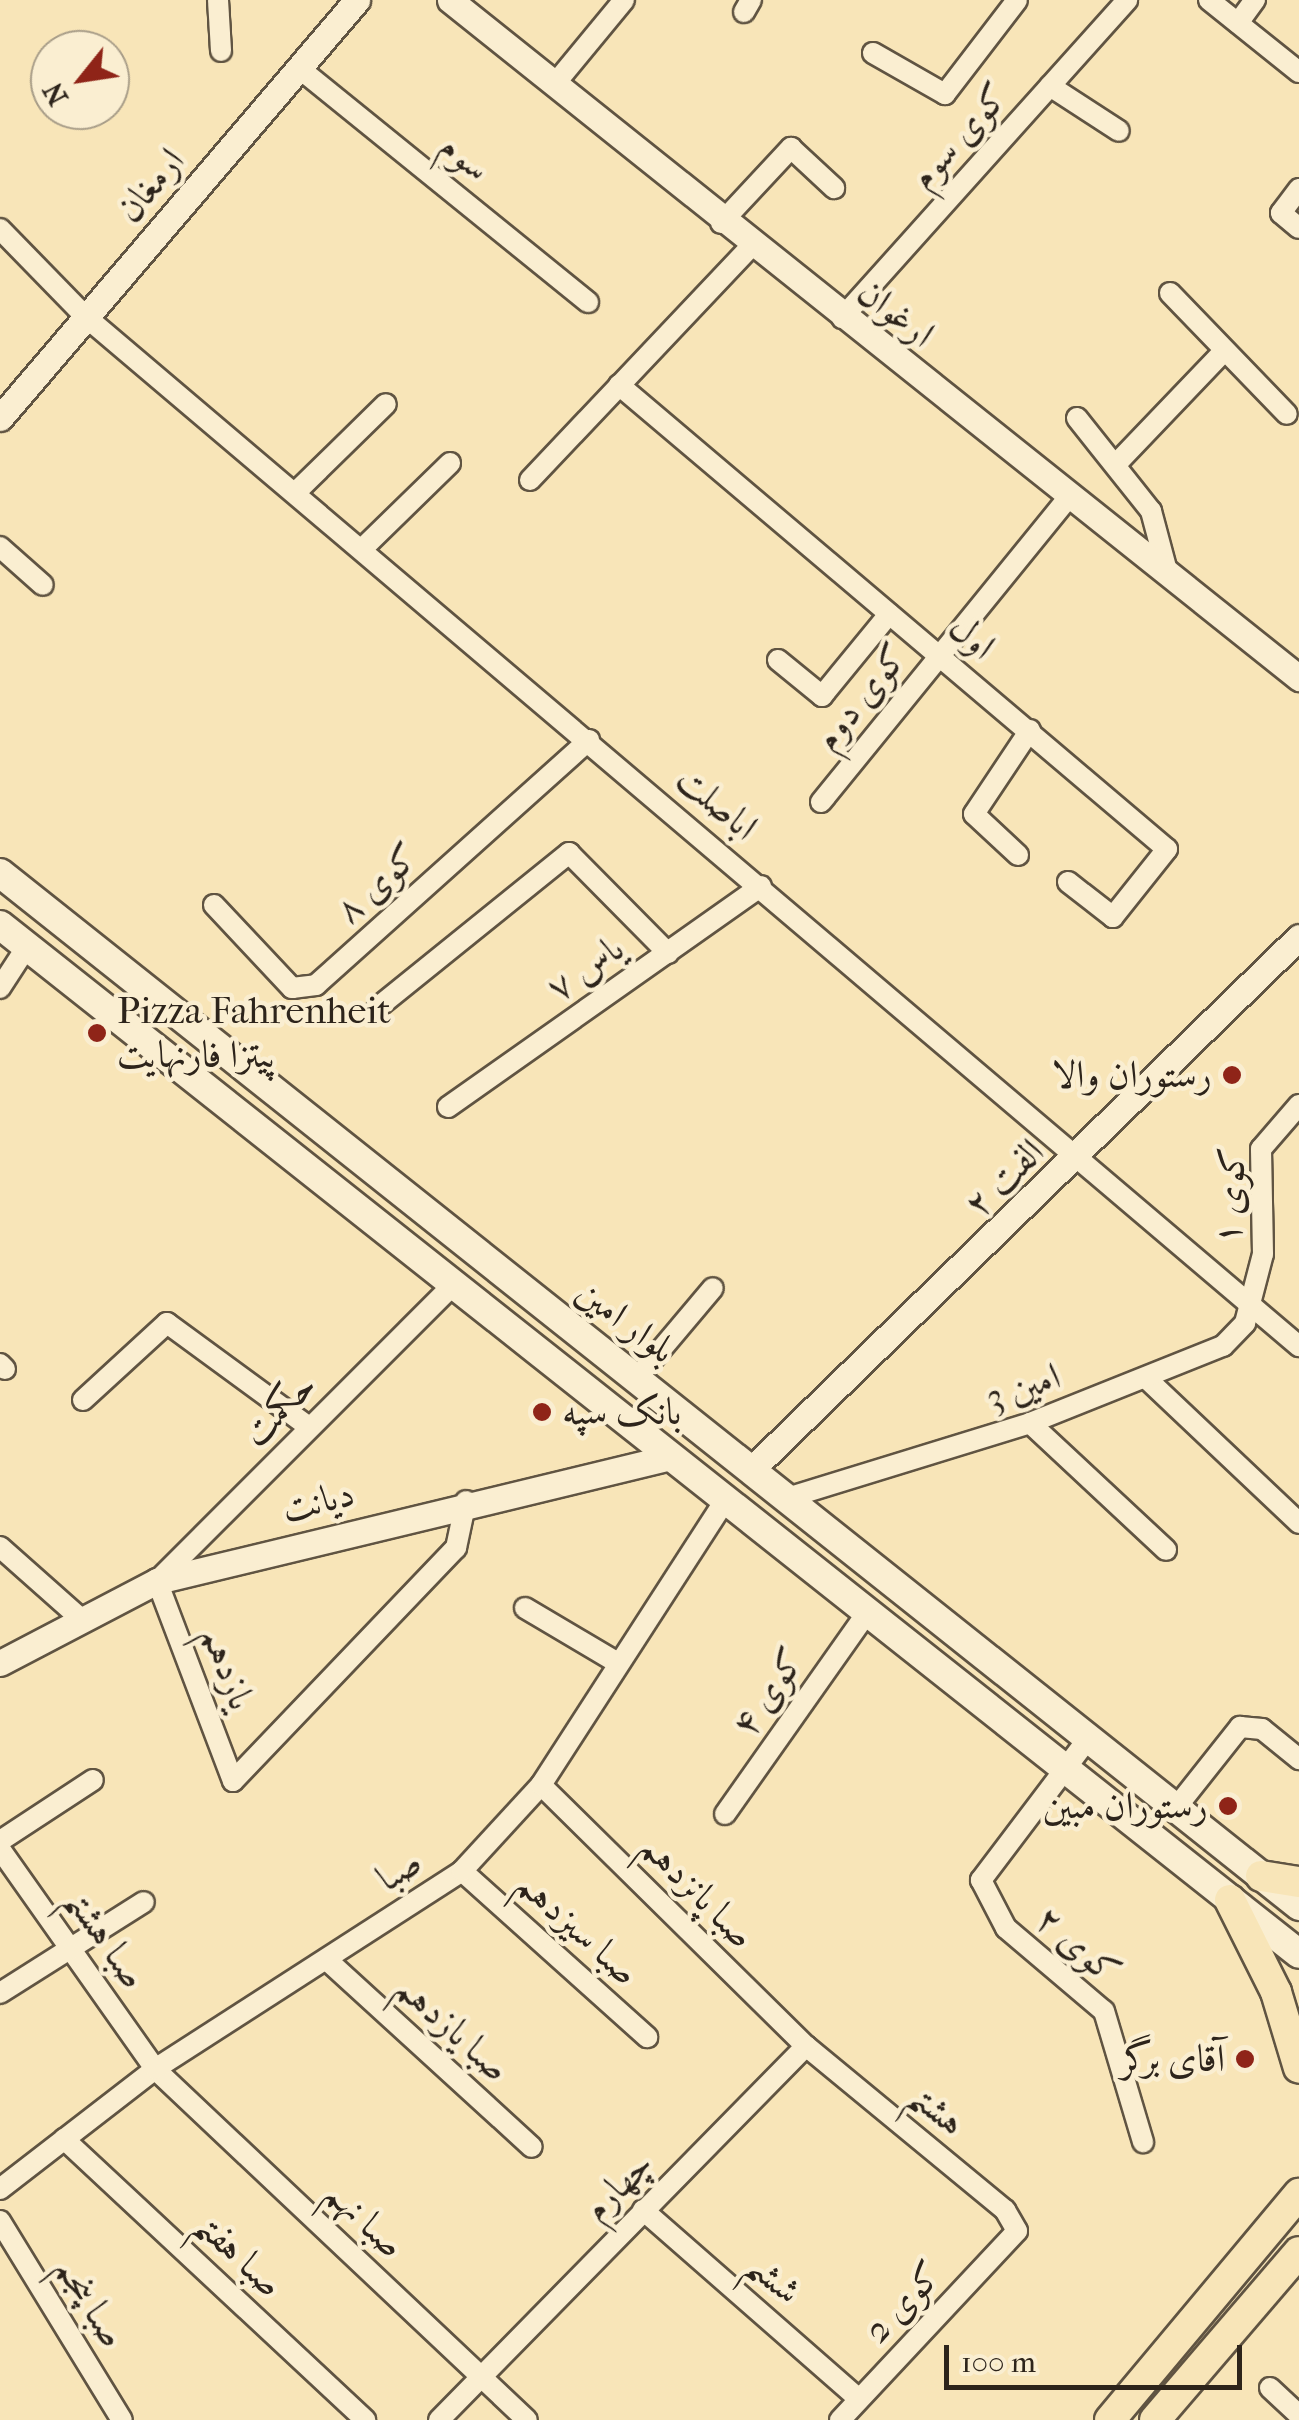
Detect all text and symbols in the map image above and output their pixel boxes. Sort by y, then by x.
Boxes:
north arrow [30,30,130,130]
street label: کوی سوم [899,73,1019,199]
text: N [36,77,75,112]
street label: سوم [430,123,500,191]
street label: ارمغان [106,139,194,231]
street label: ارغوان [849,269,943,357]
street label: اول [940,605,1004,669]
street label: کوی دوم [804,634,918,760]
street label: اباصلت [667,756,767,850]
street label: کوی ۸ [325,833,429,933]
street label: یاس ۷ [538,925,632,1011]
place label: Pizza Fahrenheit پیتزا فارنهایت [117,988,391,1078]
marker: Pizza Fahrenheit پیتزا فارنهایت [86,1022,108,1044]
place label: رستوران والا [1052,1052,1212,1098]
marker: رستوران والا [1221,1064,1243,1086]
street label: الفت ۲ [955,1129,1053,1227]
street label: کوی ۱ [1204,1146,1256,1246]
street label: بلوار امین [567,1269,685,1373]
street label: امین 3 [980,1353,1066,1421]
street label: حکمت [232,1362,326,1456]
place label: بانک سپه [562,1389,682,1435]
marker: بانک سپه [531,1401,553,1423]
street label: دیانت [277,1470,359,1532]
street label: یازدهم [191,1620,265,1716]
street label: کوی ۴ [721,1639,815,1745]
place label: رستوران مبین [1043,1783,1208,1829]
marker: رستوران مبین [1217,1795,1239,1817]
street label: صبا پانزدهم [631,1824,765,1958]
street label: صبا [368,1839,430,1901]
street label: صبا سیزدهم [507,1861,649,1995]
street label: صبا هشتم [55,1879,157,1997]
street label: کوی ۲ [1026,1896,1130,1994]
street label: صبا یازدهم [387,1965,519,2091]
place label: آقاى برگر [1121,2036,1225,2082]
marker: آقاى برگر [1234,2048,1256,2070]
street label: هشتم [899,2072,975,2146]
street label: چهارم [573,2141,663,2231]
street label: صبا نهم [316,2171,414,2267]
street label: صبا هفتم [185,2201,293,2307]
street label: ششم [737,2242,811,2314]
street label: صبا پنجم [46,2248,136,2356]
street label: کوی 2 [854,2252,952,2352]
scale bar [949,2325,1246,2387]
text: 100 m [961,2345,1036,2380]

